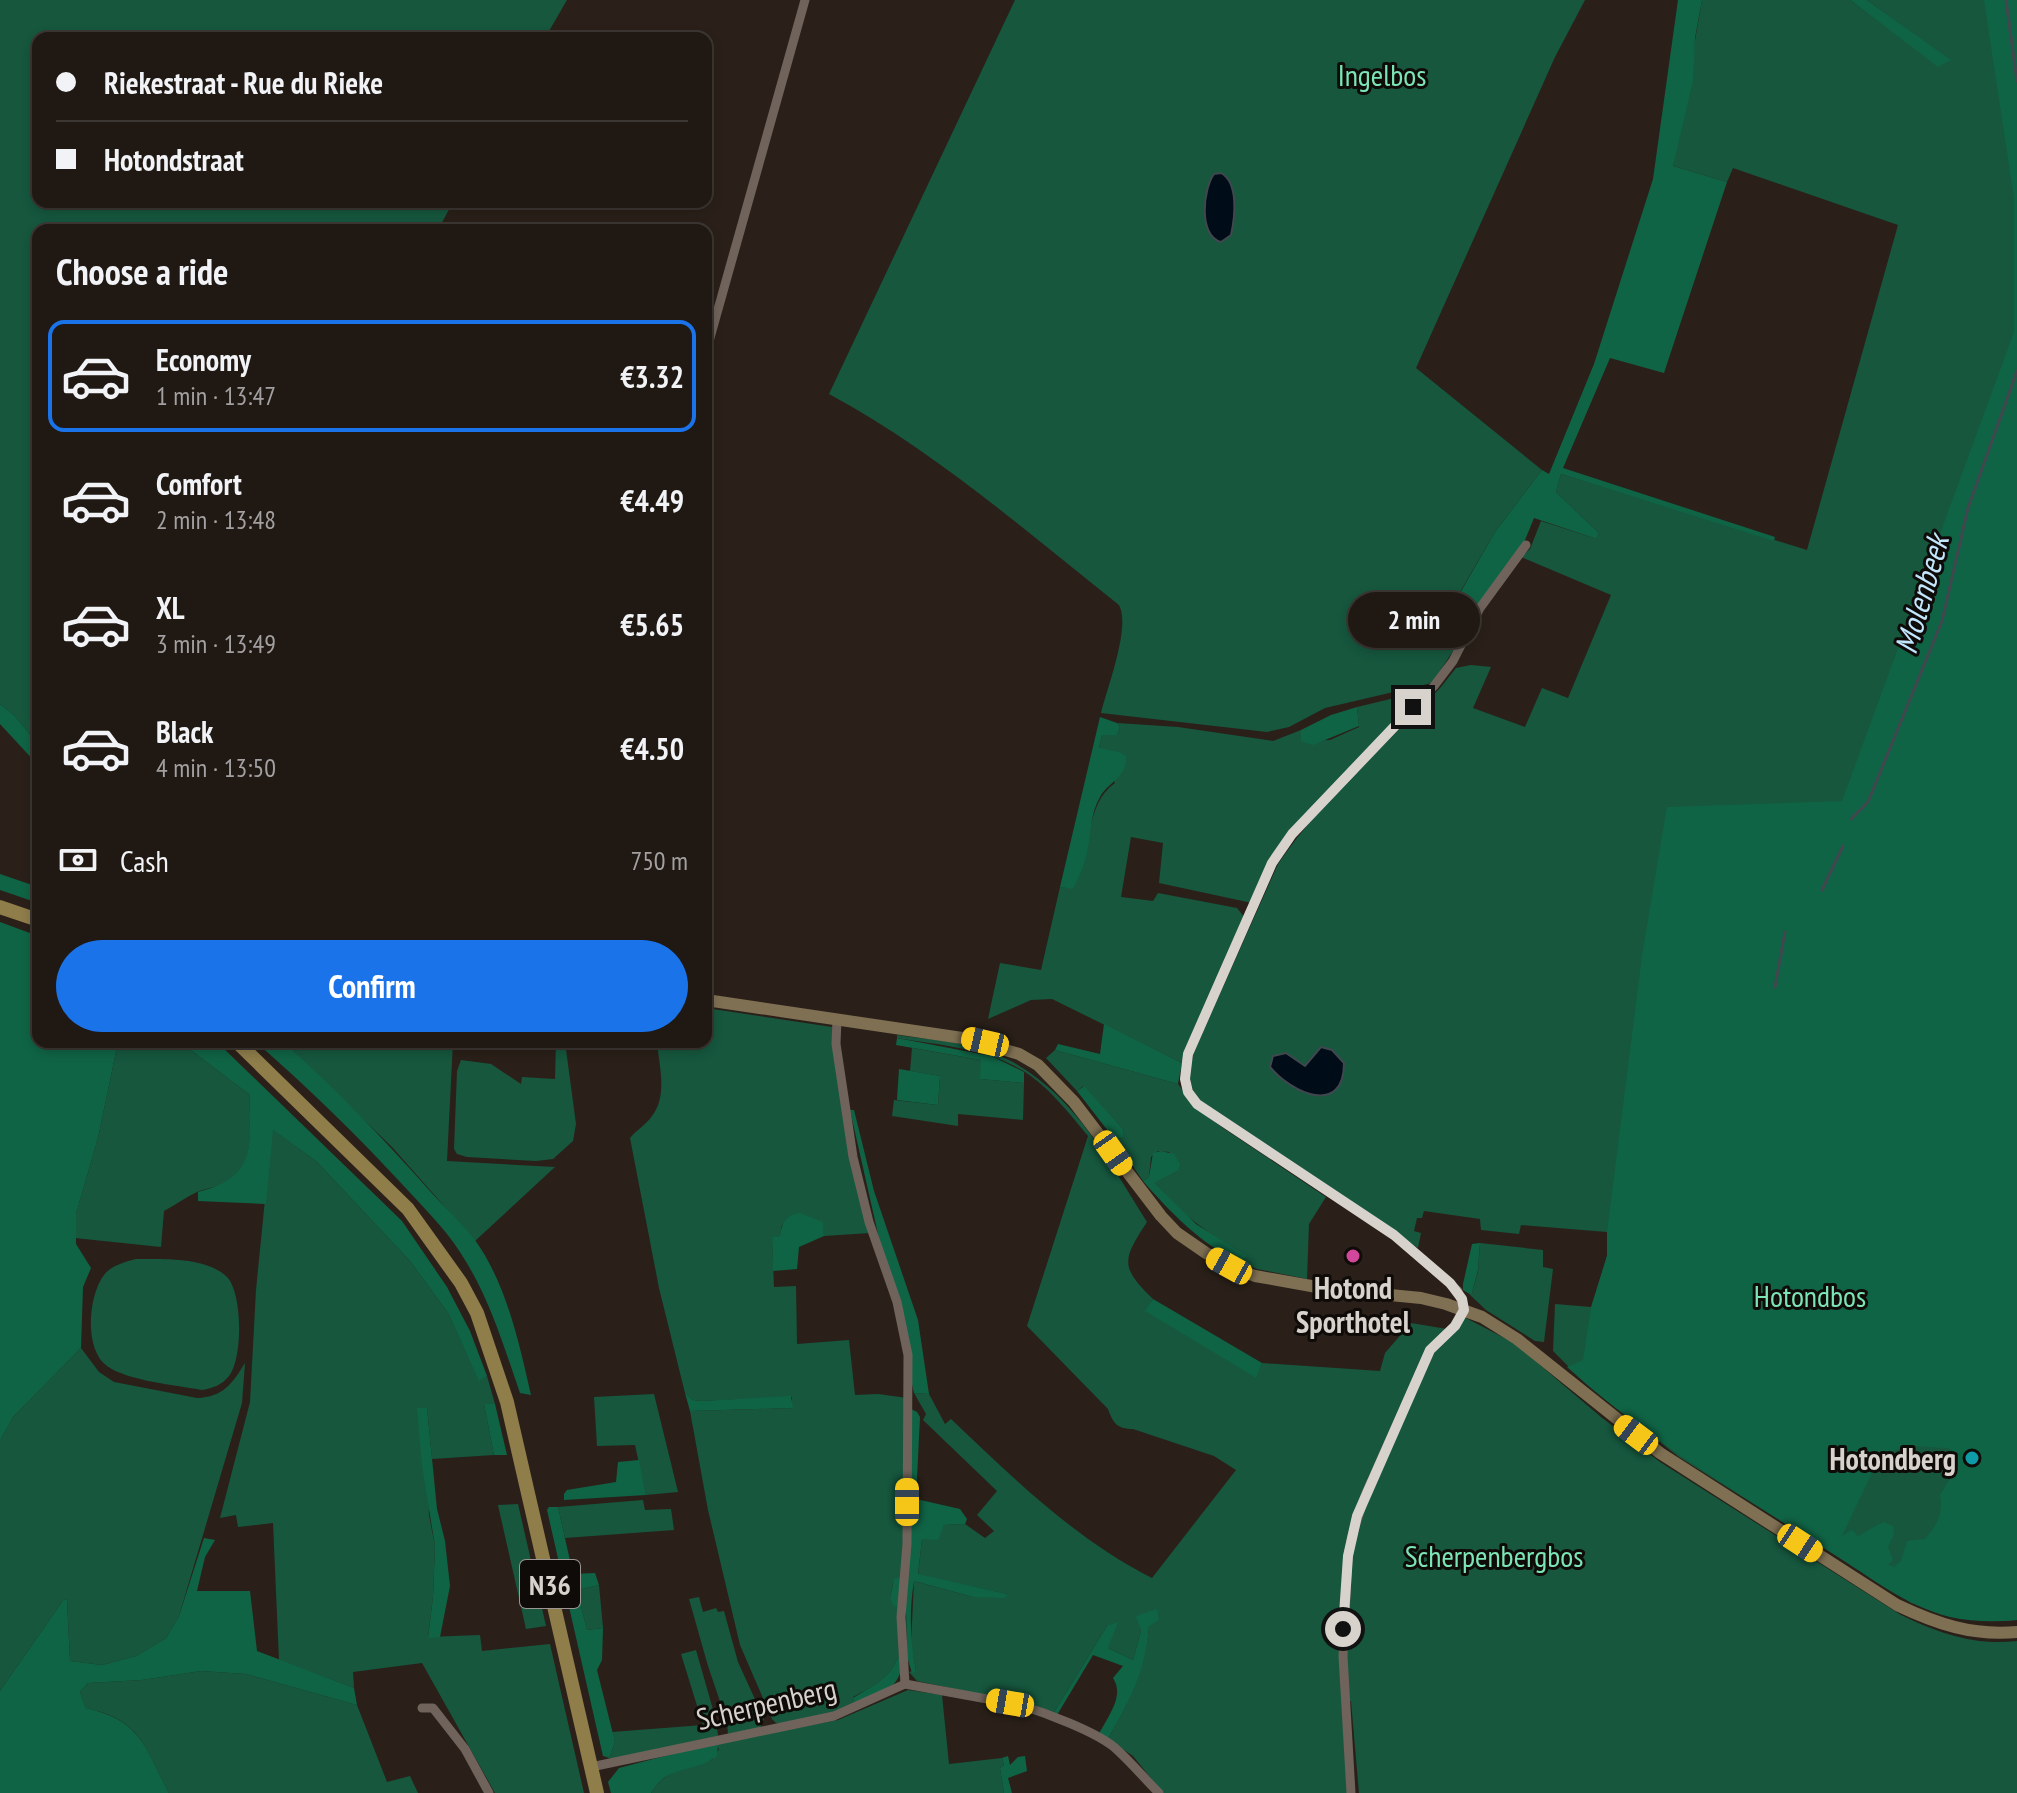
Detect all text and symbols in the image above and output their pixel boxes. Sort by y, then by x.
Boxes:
park label: Ingelbos [1338,55,1426,94]
text: Riekestraat - Rue du Rieke [104,63,383,102]
text: Hotondstraat [104,140,244,179]
text: Choose a ride [56,248,228,295]
icon: car [60,340,132,412]
text: Economy [156,340,251,379]
text: €3.32 [620,357,684,396]
text: 1 min · 13:47 [156,379,276,412]
icon: car [60,464,132,536]
text: Comfort [156,464,242,503]
text: €4.49 [620,481,684,520]
text: 2 min · 13:48 [156,503,276,536]
water label: Molenbeek [1884,526,1959,658]
icon: car [60,588,132,660]
text: XL [156,588,185,627]
callout: 2 min [1347,591,1479,647]
text: 2 min [1388,603,1440,636]
text: €5.65 [620,605,684,644]
text: 3 min · 13:49 [156,627,276,660]
route end [1395,689,1431,725]
icon: car [60,712,132,784]
text: Black [156,712,213,751]
text: €4.50 [620,729,684,768]
text: 4 min · 13:50 [156,751,276,784]
icon: cash [56,838,100,882]
text: Cash [120,841,169,880]
text: 750 m [630,844,688,877]
button: Confirm [56,940,688,1032]
car [959,1025,1011,1059]
car [1089,1126,1137,1180]
car [1202,1244,1256,1288]
marker: Hotond Sporthotel [1344,1247,1362,1265]
place label: Hotond Sporthotel [1296,1268,1411,1341]
park label: Hotondbos [1754,1276,1866,1315]
car [1610,1411,1662,1459]
place label: Hotondberg [1830,1439,1956,1478]
marker: Hotondberg [1963,1449,1981,1467]
car [895,1478,919,1526]
car [1773,1520,1827,1566]
park label: Scherpenbergbos [1405,1536,1583,1575]
road number: N36 [520,1560,580,1608]
route start [1325,1611,1361,1647]
street label: Scherpenberg [692,1668,840,1738]
car [984,1687,1036,1719]

